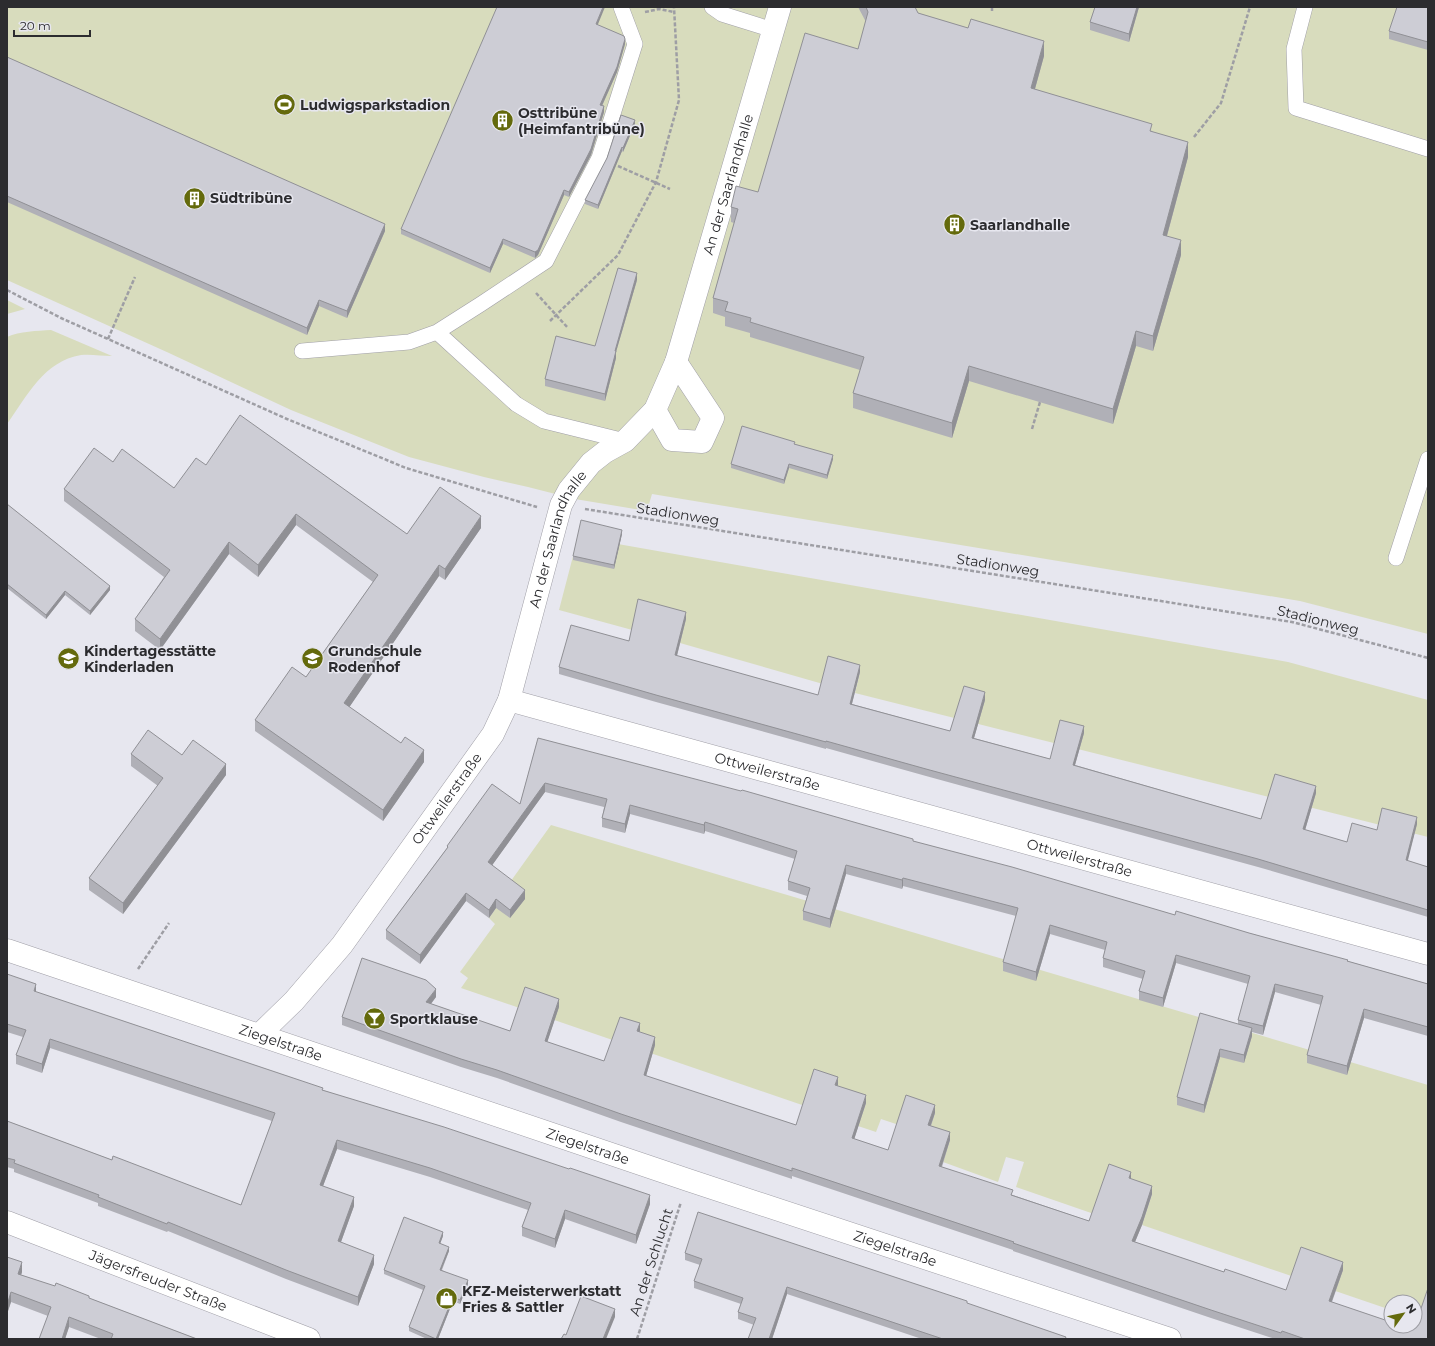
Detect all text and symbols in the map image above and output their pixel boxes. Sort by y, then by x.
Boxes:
scale bar [14,12,90,38]
text: 20 m [20,18,51,33]
sports icon: Ludwigsparkstadion [272,92,298,118]
place label: Ludwigsparkstadion [300,96,450,114]
place label: Osttribüne (Heimfantribüne) [518,104,645,138]
building icon: Osttribüne (Heimfantribüne) [490,108,516,134]
street label: An der Saarlandhalle [699,112,757,257]
building icon: Südtribüne [182,185,208,211]
place label: Südtribüne [210,189,293,207]
building icon: Saarlandhalle [942,212,968,238]
place label: Saarlandhalle [970,216,1070,234]
street label: An der Saarlandhalle [525,467,590,610]
street label: Stadionweg [635,499,721,529]
street label: Stadionweg [955,550,1041,580]
street label: Stadionweg [1275,601,1361,639]
place label: Kindertagesstätte Kinderladen [84,642,216,676]
place label: Grundschule Rodenhof [328,642,422,676]
school or university icon: Kindertagesstätte Kinderladen [56,646,82,672]
school or university icon: Grundschule Rodenhof [300,646,326,672]
street label: Ottweilerstraße [713,748,822,795]
street label: Ottweilerstraße [408,749,486,848]
street label: Ottweilerstraße [1025,835,1134,881]
bar icon: Sportklause [361,1006,387,1032]
place label: Sportklause [390,1010,478,1028]
street label: Ziegelstraße [237,1020,325,1065]
street label: Ziegelstraße [544,1124,632,1169]
street label: An der Schlucht [625,1205,677,1318]
street label: Ziegelstraße [851,1226,939,1271]
street label: Jägersfreuder Straße [86,1245,230,1315]
place label: KFZ-Meisterwerkstatt Fries & Sattler [462,1282,621,1316]
shop icon: KFZ-Meisterwerkstatt Fries & Sattler [434,1286,460,1312]
north arrow [1383,1294,1423,1334]
text: N [1403,1301,1420,1316]

